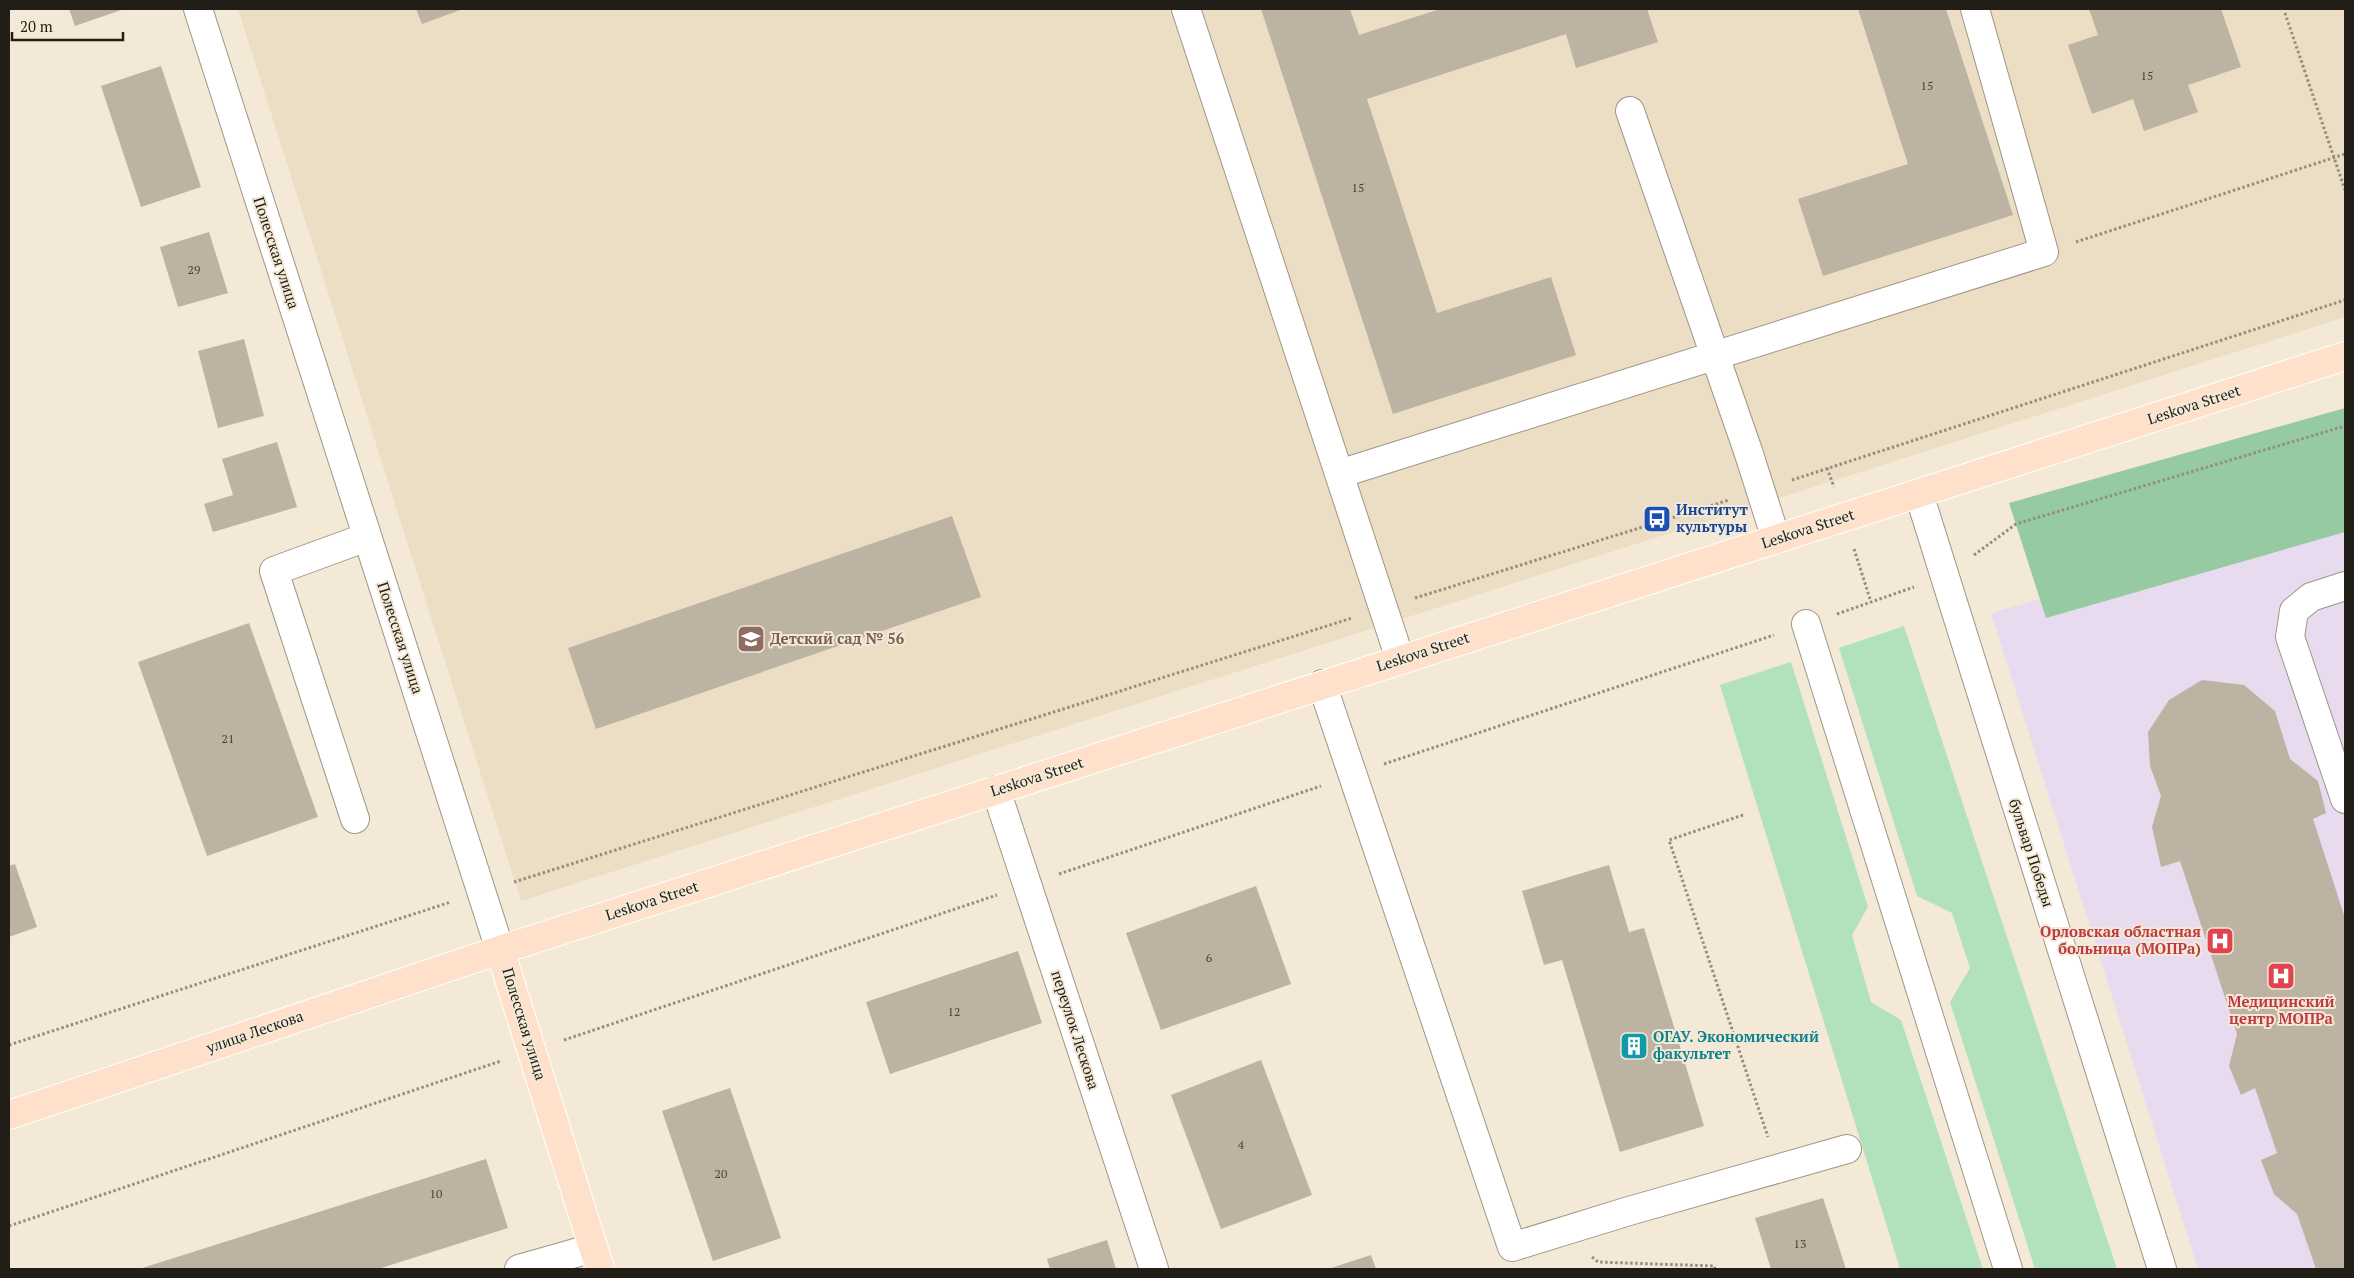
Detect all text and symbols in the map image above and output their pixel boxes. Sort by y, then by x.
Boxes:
scale bar [12,10,124,42]
text: 20 m [20,16,53,36]
house number: 15 [2141,68,2153,83]
house number: 15 [1921,78,1933,93]
house number: 15 [1352,180,1364,195]
street label: Полесская улица [249,194,305,312]
house number: 29 [188,262,200,277]
street label: Leskova Street [2145,379,2243,429]
place label: Институт культуры [1676,499,1748,536]
street label: Leskova Street [1759,503,1857,553]
bus stop icon: Институт культуры [1642,504,1672,534]
street label: Полесская улица [373,579,429,697]
school or university icon: Детский сад № 56 [736,624,766,654]
street label: Leskova Street [1374,626,1472,676]
place label: Детский сад № 56 [770,628,905,648]
house number: 21 [222,731,234,746]
street label: Leskova Street [988,751,1086,801]
street label: бульвар Победы [2005,796,2059,909]
street label: Leskova Street [603,875,701,925]
place label: Орловская областная больница (МОПРа) [2040,921,2201,958]
hospital icon: Орловская областная больница (МОПРа) [2205,926,2235,956]
house number: 6 [1206,950,1213,965]
hospital icon: Медицинский центр МОПРа [2266,961,2296,991]
street label: Полесская улица [498,965,552,1083]
street label: переулок Лескова [1047,968,1105,1092]
place label: Медицинский центр МОПРа [2227,991,2335,1028]
house number: 12 [948,1004,960,1019]
street label: улица Лескова [203,1005,306,1057]
place label: ОГАУ. Экономический факультет [1653,1026,1819,1063]
building icon: ОГАУ. Экономический факультет [1619,1031,1649,1061]
house number: 4 [1238,1137,1245,1152]
house number: 20 [715,1166,727,1181]
house number: 10 [430,1186,442,1201]
house number: 13 [1794,1236,1806,1251]

